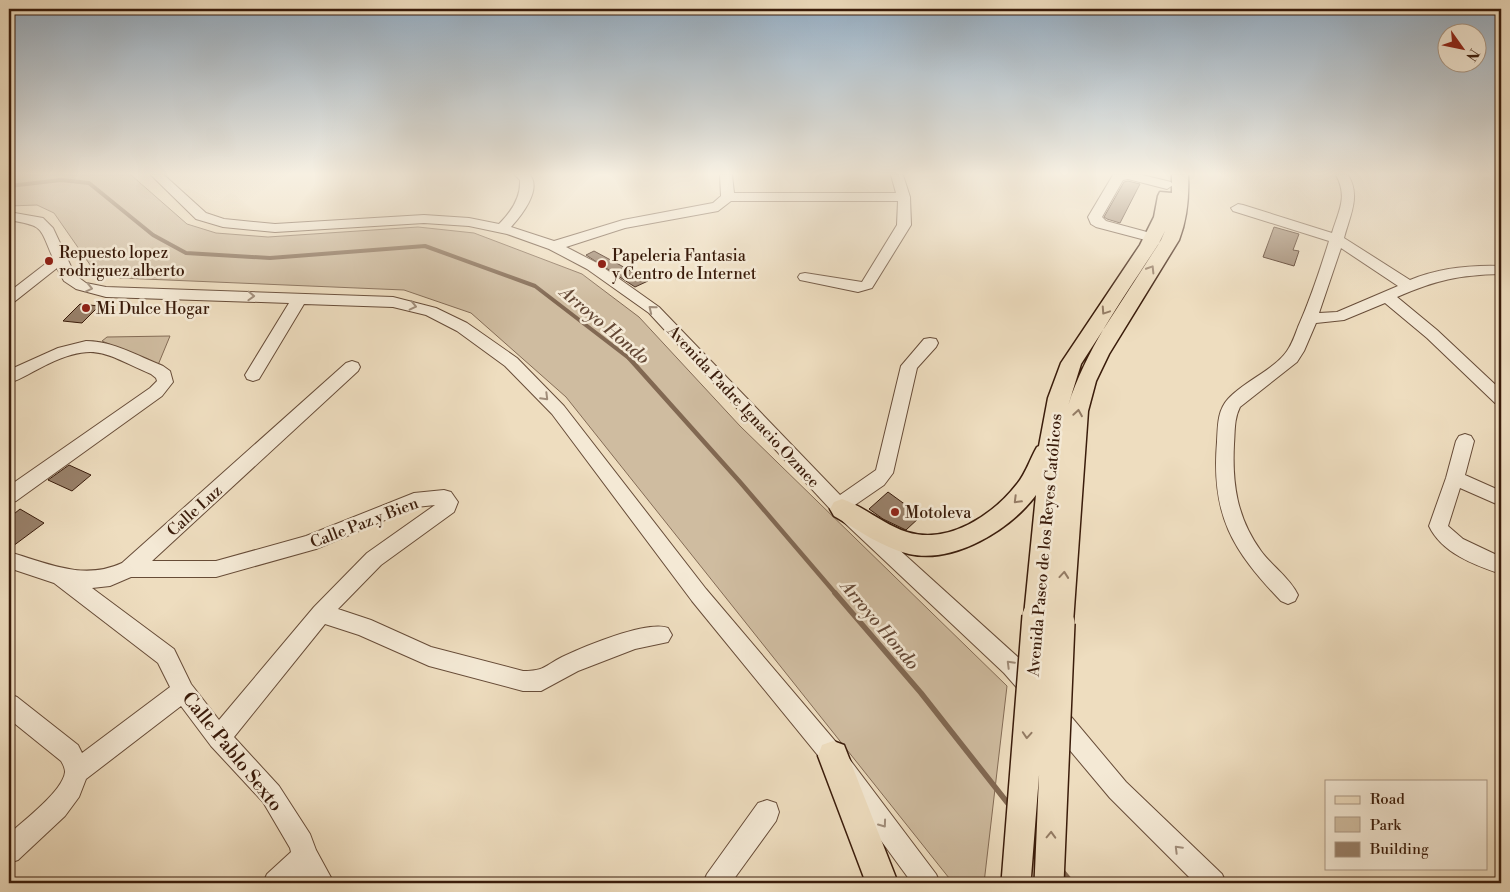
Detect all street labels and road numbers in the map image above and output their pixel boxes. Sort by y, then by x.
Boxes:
street label: Avenida Padre Ignacio Ozmee [662,321,824,492]
street label: Avenida Paseo de los Reyes Católicos [1023,413,1066,678]
street label: Calle Luz [163,481,226,541]
street label: Calle Paz y Bien [307,493,422,553]
street label: Calle Pablo Sexto [177,687,288,816]

